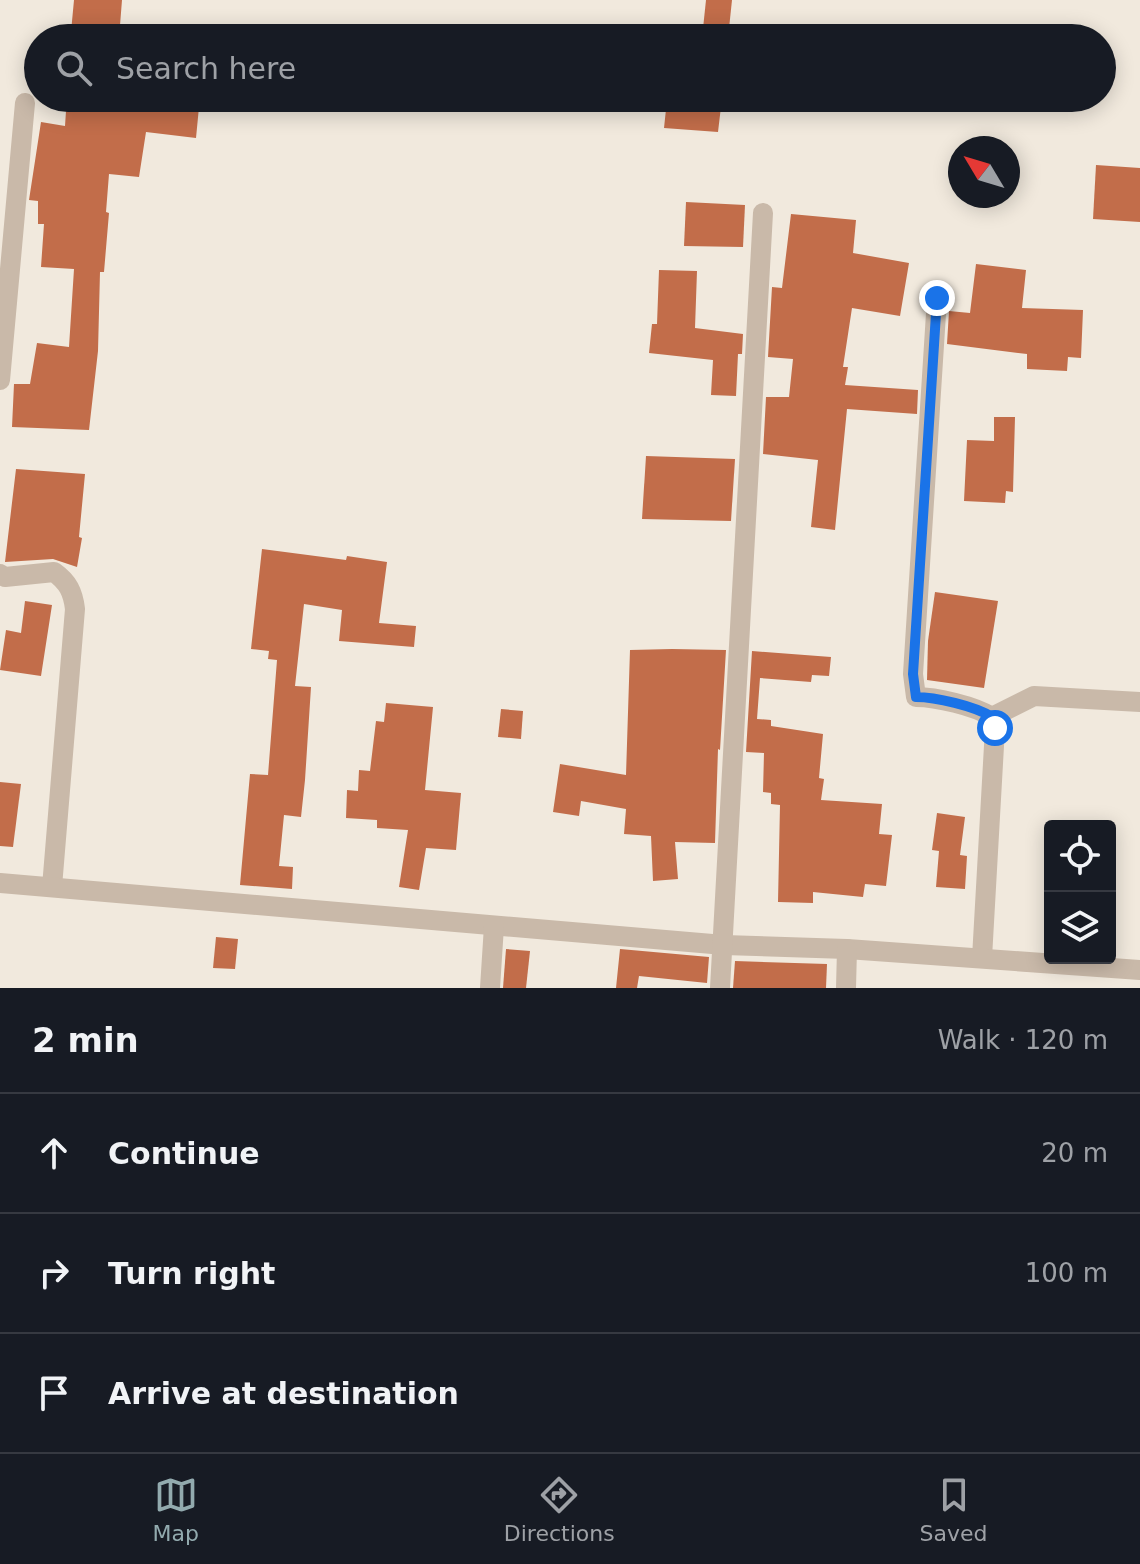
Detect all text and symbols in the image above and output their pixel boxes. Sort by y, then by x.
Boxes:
search box [24,24,1116,112]
icon: search [52,46,96,90]
text: Search here [116,51,296,86]
north arrow [948,136,1020,208]
route end [919,280,955,316]
route start [977,710,1013,746]
map controls [1044,820,1116,964]
button: locate [1044,820,1116,892]
button: layers [1044,892,1116,964]
text: 2 min [32,1020,139,1060]
text: Walk · 120 m [938,1025,1108,1055]
icon: ahead [32,1131,76,1175]
text: Continue [108,1136,260,1171]
text: 20 m [1041,1138,1108,1168]
icon: right [32,1251,76,1295]
text: Turn right [108,1256,275,1291]
text: 100 m [1025,1258,1108,1288]
icon: arrive [32,1371,76,1415]
text: Arrive at destination [108,1376,459,1411]
tab: Map [152,1473,199,1546]
tab: Directions [504,1473,615,1546]
tab: Saved [920,1473,988,1546]

